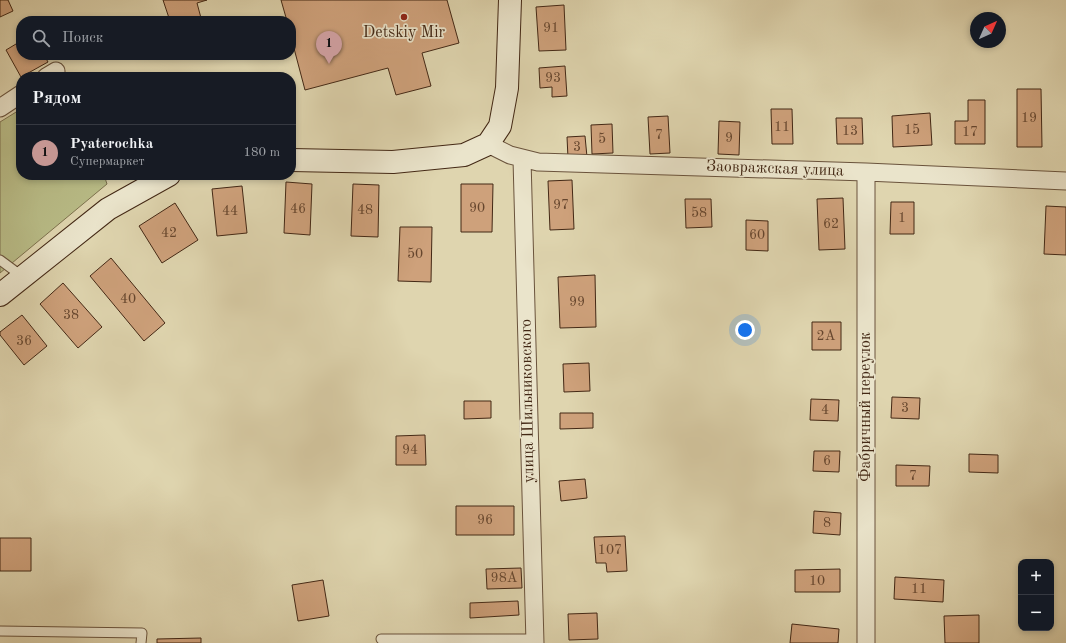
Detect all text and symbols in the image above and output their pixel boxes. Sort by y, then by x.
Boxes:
marker: Detskiy Mir [399,12,409,22]
north arrow [970,12,1006,48]
search box [16,16,296,60]
house number: 91 [543,21,559,35]
place label: Detskiy Mir [363,25,446,41]
icon: search [30,27,52,49]
text: Поиск [62,31,103,46]
pin: 1 [316,31,342,64]
house number: 93 [545,71,561,85]
text: Рядом [32,90,81,107]
house number: 19 [1021,111,1037,125]
house number: 11 [774,120,790,134]
house number: 15 [904,123,920,137]
house number: 13 [842,124,858,138]
house number: 17 [962,125,978,139]
house number: 7 [655,128,663,142]
house number: 9 [725,131,733,145]
house number: 5 [598,132,606,146]
text: Pyaterochka [70,137,154,152]
house number: 3 [573,140,581,154]
text: 1 [41,146,49,159]
text: 180 m [243,146,280,159]
text: Супермаркет [70,155,145,168]
street label: Заовражская улица [706,159,844,179]
house number: 97 [553,198,569,212]
house number: 90 [469,201,485,215]
house number: 46 [290,202,306,216]
house number: 48 [357,203,373,217]
house number: 44 [222,204,238,218]
house number: 58 [691,206,707,220]
house number: 1 [898,211,906,225]
house number: 62 [823,217,839,231]
house number: 42 [161,226,177,240]
house number: 60 [749,228,765,242]
house number: 50 [407,247,423,261]
house number: 40 [120,292,136,306]
house number: 99 [569,295,585,309]
house number: 38 [63,308,79,322]
street label: улица Шильниковского [519,319,537,483]
your location [735,320,755,340]
house number: 2А [817,329,836,343]
street label: Фабричный переулок [858,332,874,482]
house number: 36 [16,334,32,348]
house number: 3 [901,401,909,415]
house number: 4 [821,403,829,417]
house number: 94 [402,443,418,457]
house number: 6 [823,454,831,468]
house number: 7 [909,469,917,483]
house number: 96 [477,513,493,527]
house number: 8 [823,516,831,530]
house number: 107 [598,543,622,557]
map controls [1018,559,1054,631]
button: + [1018,559,1054,595]
house number: 98А [491,571,518,585]
house number: 10 [809,574,825,588]
house number: 11 [911,582,927,596]
button: − [1018,595,1054,631]

